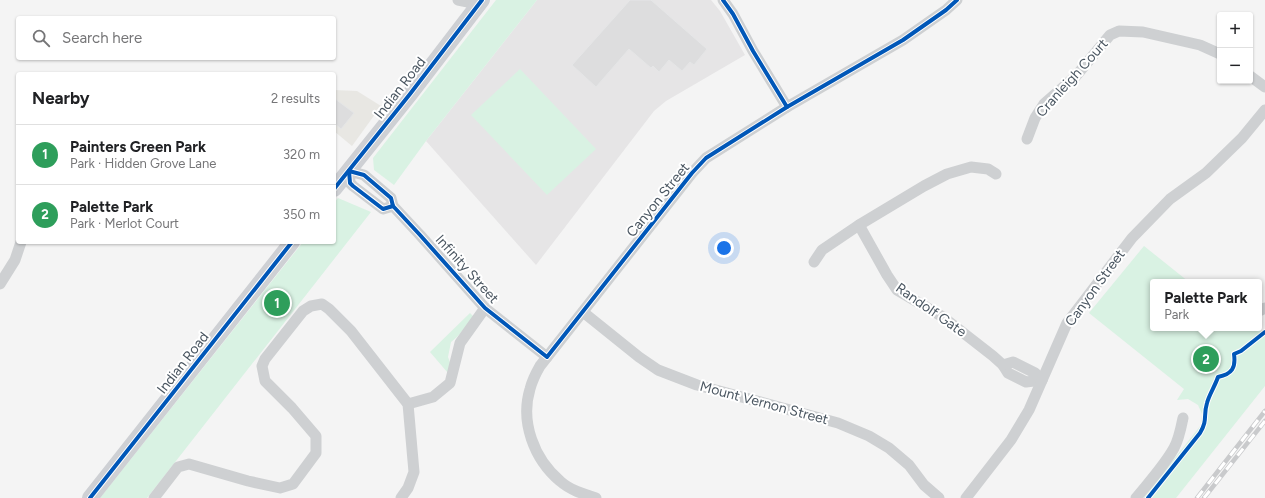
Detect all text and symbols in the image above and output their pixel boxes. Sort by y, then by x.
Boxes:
map controls [1217,12,1253,84]
button: + [1217,12,1253,48]
search box [16,16,336,60]
icon: search [30,27,52,49]
text: Search here [62,29,142,47]
street label: Cranleigh Court [1032,35,1112,121]
button: − [1217,48,1253,84]
street label: Indian Road [371,54,429,122]
text: Nearby [32,88,90,108]
text: 2 results [271,91,320,106]
text: Painters Green Park [70,138,206,156]
text: 1 [42,147,48,162]
text: 320 m [283,147,320,162]
text: Park · Hidden Grove Lane [70,156,216,171]
street label: Canyon Street [623,159,693,241]
text: Palette Park [70,198,153,216]
text: 2 [41,207,49,222]
text: 350 m [283,207,320,222]
text: Park · Merlot Court [70,216,179,231]
street label: Infinity Street [432,231,502,307]
your location [714,238,734,258]
street label: Canyon Street [1061,246,1129,330]
street label: Randolf Gate [892,279,970,341]
popup [1150,279,1262,331]
pin: 1 [264,288,290,318]
text: Palette Park [1164,289,1248,307]
text: Park [1164,307,1189,322]
street label: Indian Road [154,329,212,397]
pin: 2 [1193,344,1219,374]
street label: Mount Vernon Street [698,378,830,428]

